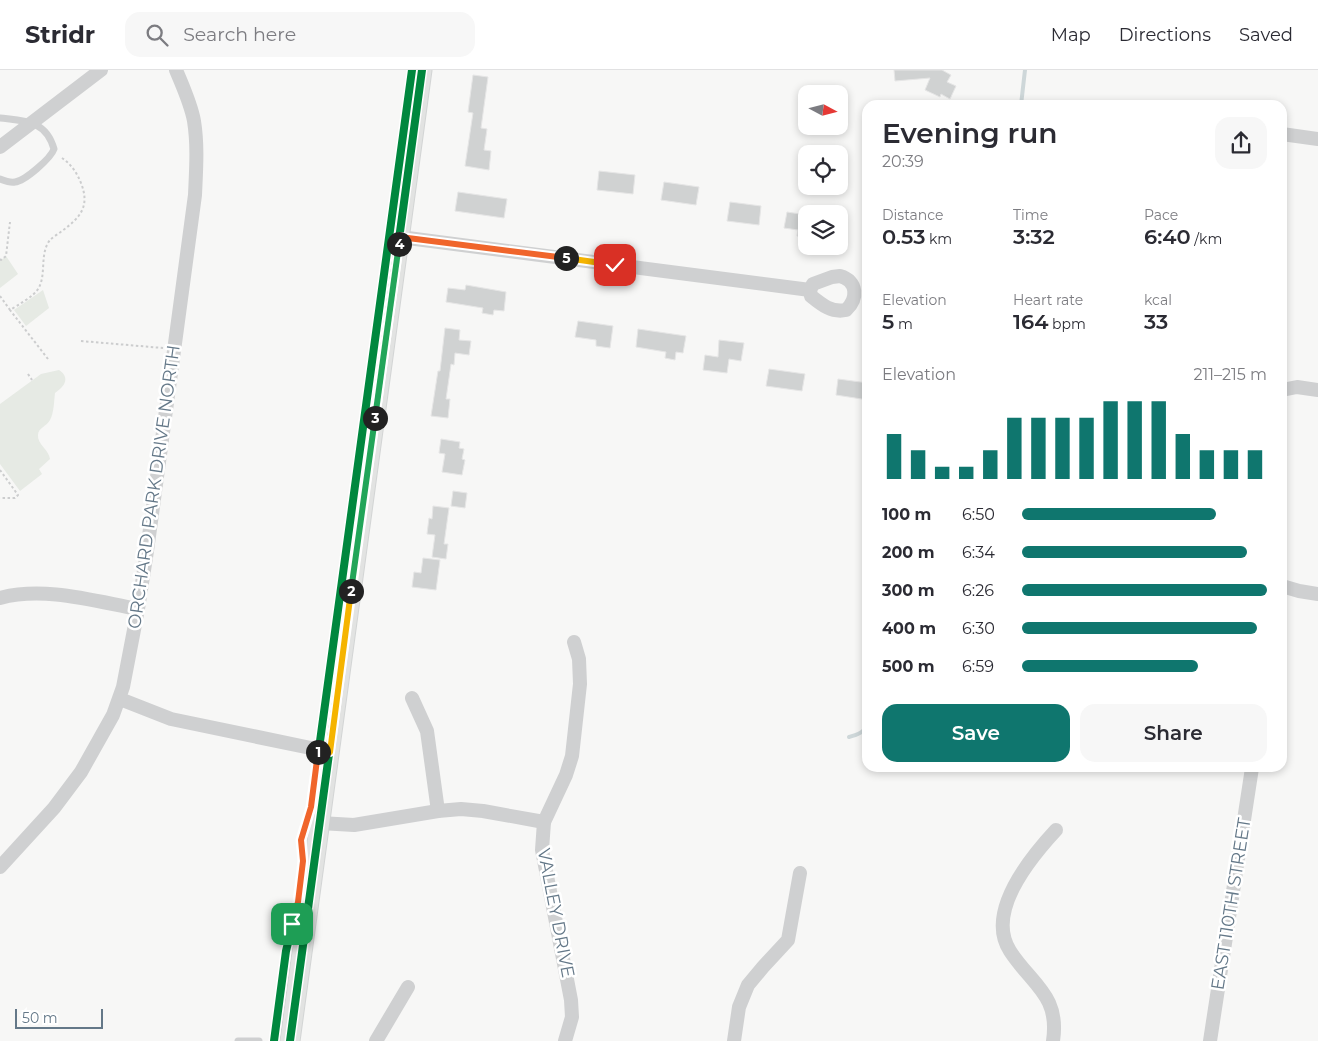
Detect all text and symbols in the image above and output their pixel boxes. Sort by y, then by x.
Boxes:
search box [125,12,475,57]
text: Stridr [25,20,95,49]
icon: search [143,21,171,49]
text: Search here [183,23,296,46]
text: Map [1051,24,1091,46]
text: Directions [1119,24,1211,46]
text: Saved [1239,24,1293,46]
north arrow [798,85,848,135]
map controls [798,85,848,255]
text: Evening run [882,116,1057,150]
button: share [1215,117,1267,169]
button: locate [798,145,848,195]
text: 20:39 [882,152,924,171]
button: layers [798,205,848,255]
text: Distance [882,206,944,224]
text: Time [1013,206,1048,224]
text: Pace [1144,206,1178,224]
text: 0.53 [882,224,925,249]
text: 3:32 [1013,224,1055,249]
text: 6:40 [1144,224,1191,249]
text: km [925,230,952,248]
text: /km [1191,230,1222,248]
pin: 4 [386,232,412,256]
text: 4 [395,235,404,253]
pin [594,244,636,286]
pin: 5 [554,246,578,270]
text: 5 [562,249,571,267]
icon: check [601,251,629,279]
text: Elevation [882,291,947,309]
text: Heart rate [1013,291,1083,309]
text: kcal [1144,291,1172,309]
text: 5 [882,309,894,334]
text: 164 [1013,309,1048,334]
text: 33 [1144,309,1168,334]
text: m [894,315,913,333]
text: bpm [1048,315,1086,333]
street label: ORCHARD PARK DRIVE NORTH [123,344,185,630]
text: Elevation [882,365,956,384]
text: 211–215 m [1193,365,1267,384]
pin: 3 [362,406,388,430]
text: 3 [371,409,380,427]
text: 100 m [882,505,931,524]
text: 6:50 [962,505,995,524]
text: 200 m [882,543,934,562]
text: 6:34 [962,543,995,562]
pin: 2 [338,578,364,604]
text: 300 m [882,581,935,600]
text: 6:26 [962,581,994,600]
text: 2 [347,582,356,600]
text: 400 m [882,619,936,638]
text: 6:30 [962,619,995,638]
text: 500 m [882,657,935,676]
text: 6:59 [962,657,994,676]
button: Save [882,704,1070,762]
button: Share [1080,704,1267,762]
pin: 1 [306,740,330,764]
text: 1 [316,743,321,761]
street label: EAST 110TH STREET [1207,816,1256,992]
street label: VALLEY DRIVE [533,846,579,980]
pin [271,903,313,945]
icon: arrive [278,910,306,938]
scale bar [15,1006,102,1029]
text: 50 m [22,1009,58,1027]

